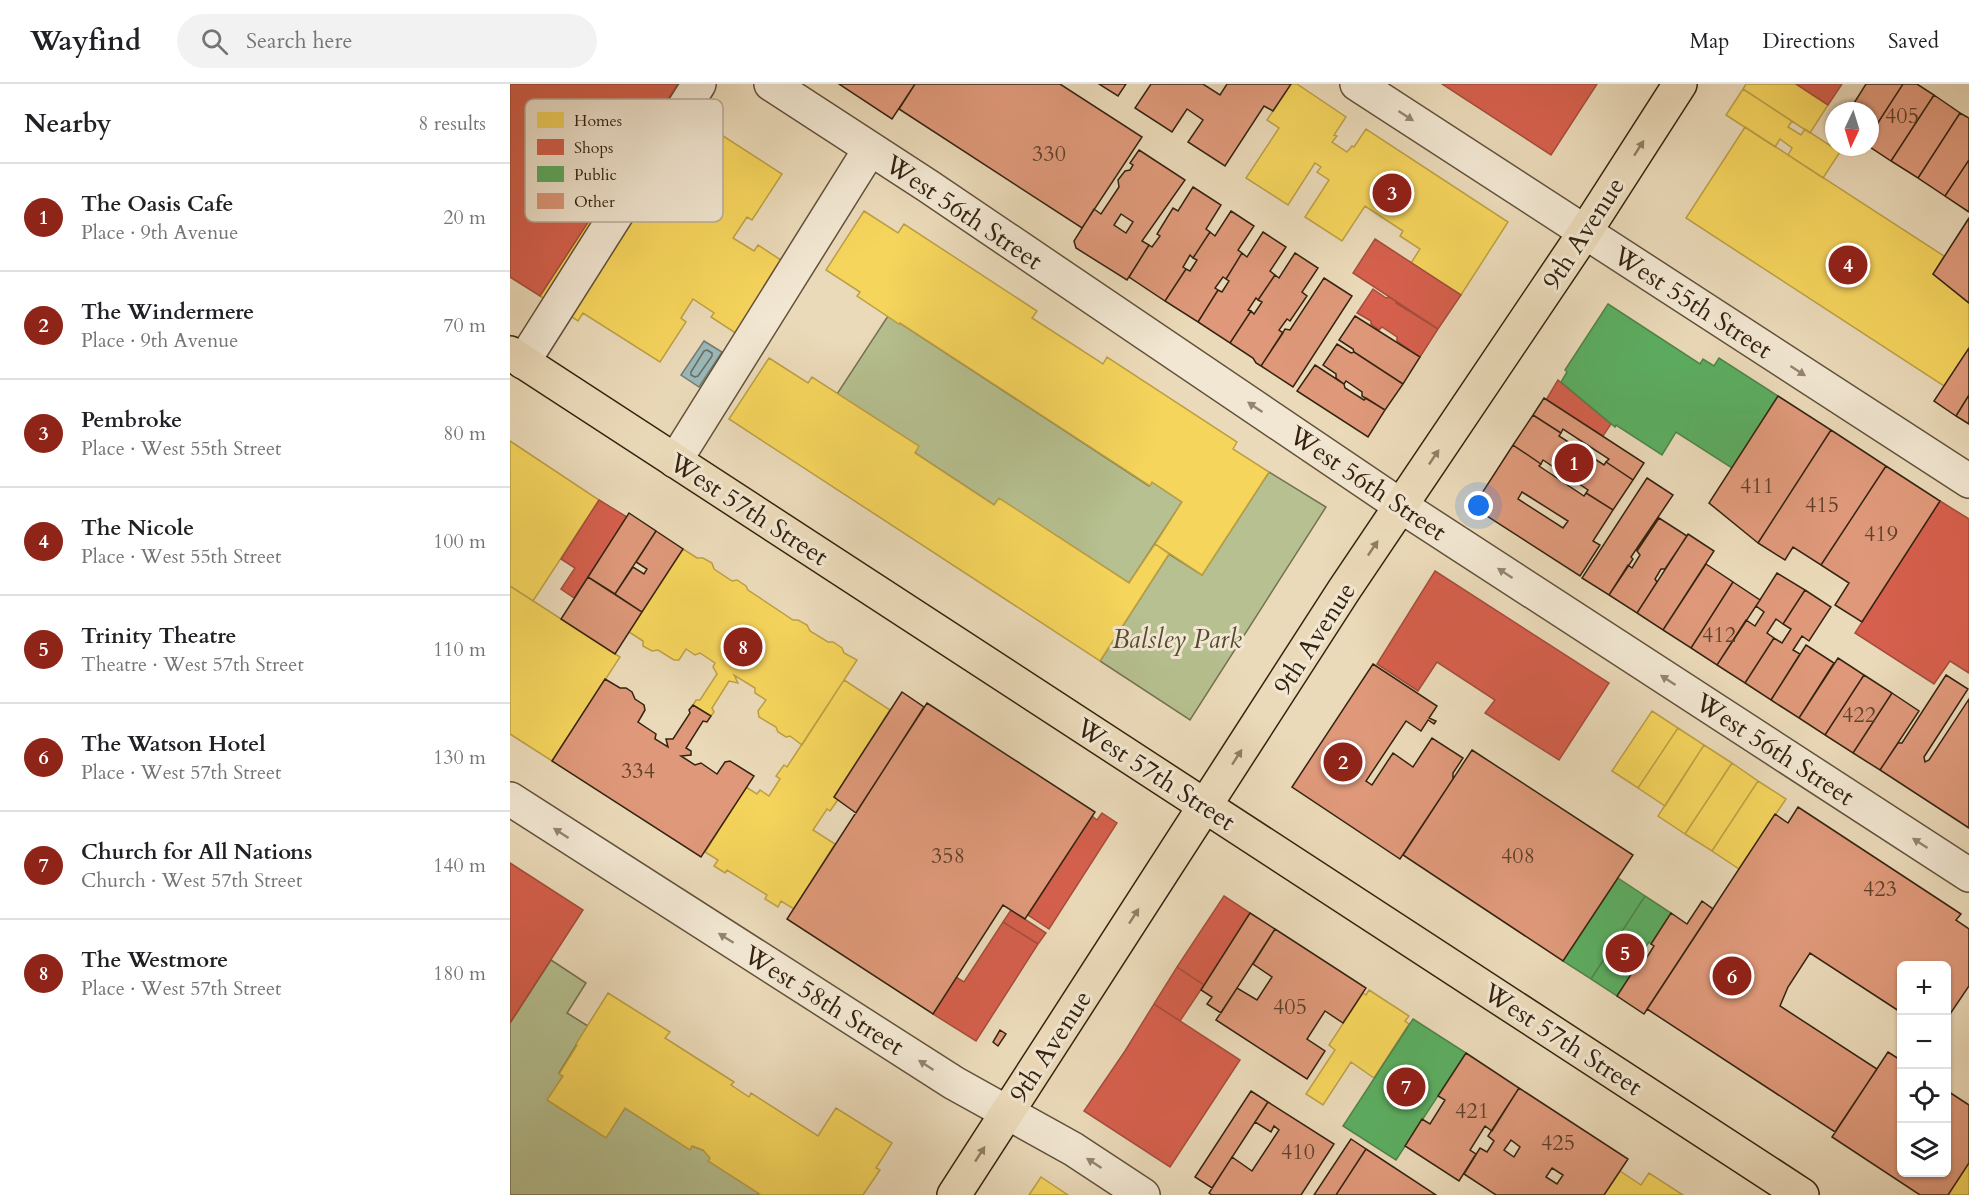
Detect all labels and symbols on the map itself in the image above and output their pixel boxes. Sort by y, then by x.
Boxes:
legend [525,99,723,222]
house number: 405 [1885,101,1919,131]
north arrow [1825,102,1879,156]
text: Homes [574,110,622,132]
one-way arrow [1397,110,1413,122]
text: Shops [574,137,613,159]
house number: 330 [1032,139,1066,169]
one-way arrow [1633,139,1644,156]
street label: West 56th Street [877,146,1049,278]
text: Public [574,164,617,186]
pin: 3 [1372,170,1412,216]
street label: 9th Avenue [1534,170,1633,296]
text: Other [574,191,615,213]
street label: West 55th Street [1606,237,1779,367]
pin: 4 [1828,242,1868,288]
one-way arrow [1790,365,1806,376]
one-way arrow [1247,402,1263,413]
street label: West 56th Street [1281,417,1453,549]
pin: 1 [1554,440,1594,485]
street label: West 57th Street [662,444,835,574]
one-way arrow [1428,450,1440,466]
house number: 411 [1740,471,1774,501]
house number: 415 [1805,490,1839,520]
your location [1464,491,1493,520]
house number: 419 [1864,519,1898,549]
one-way arrow [1367,540,1378,556]
one-way arrow [1497,568,1513,579]
street label: 9th Avenue [1265,575,1364,701]
house number: 412 [1702,620,1736,650]
park label: Balsley Park [1112,622,1242,657]
pin: 8 [724,624,762,670]
one-way arrow [1660,674,1677,685]
street label: West 56th Street [1688,684,1861,814]
house number: 422 [1842,700,1876,730]
street label: West 57th Street [1069,709,1242,839]
pin: 2 [1324,740,1362,784]
one-way arrow [1231,749,1242,765]
house number: 334 [621,756,655,786]
one-way arrow [553,827,569,838]
one-way arrow [1912,838,1928,849]
house number: 358 [931,841,965,871]
house number: 408 [1501,841,1535,871]
house number: 423 [1863,874,1897,904]
one-way arrow [1128,908,1139,924]
pin: 5 [1606,930,1644,976]
one-way arrow [717,932,734,943]
street label: West 58th Street [736,937,911,1064]
pin: 6 [1712,954,1752,998]
street label: West 57th Street [1476,974,1649,1104]
street label: 9th Avenue [1001,983,1100,1109]
house number: 405 [1273,992,1307,1022]
one-way arrow [917,1059,934,1070]
pin: 7 [1386,1064,1426,1110]
house number: 421 [1455,1096,1489,1126]
house number: 425 [1541,1128,1575,1158]
house number: 410 [1281,1137,1315,1167]
one-way arrow [975,1146,986,1162]
one-way arrow [1086,1158,1102,1169]

